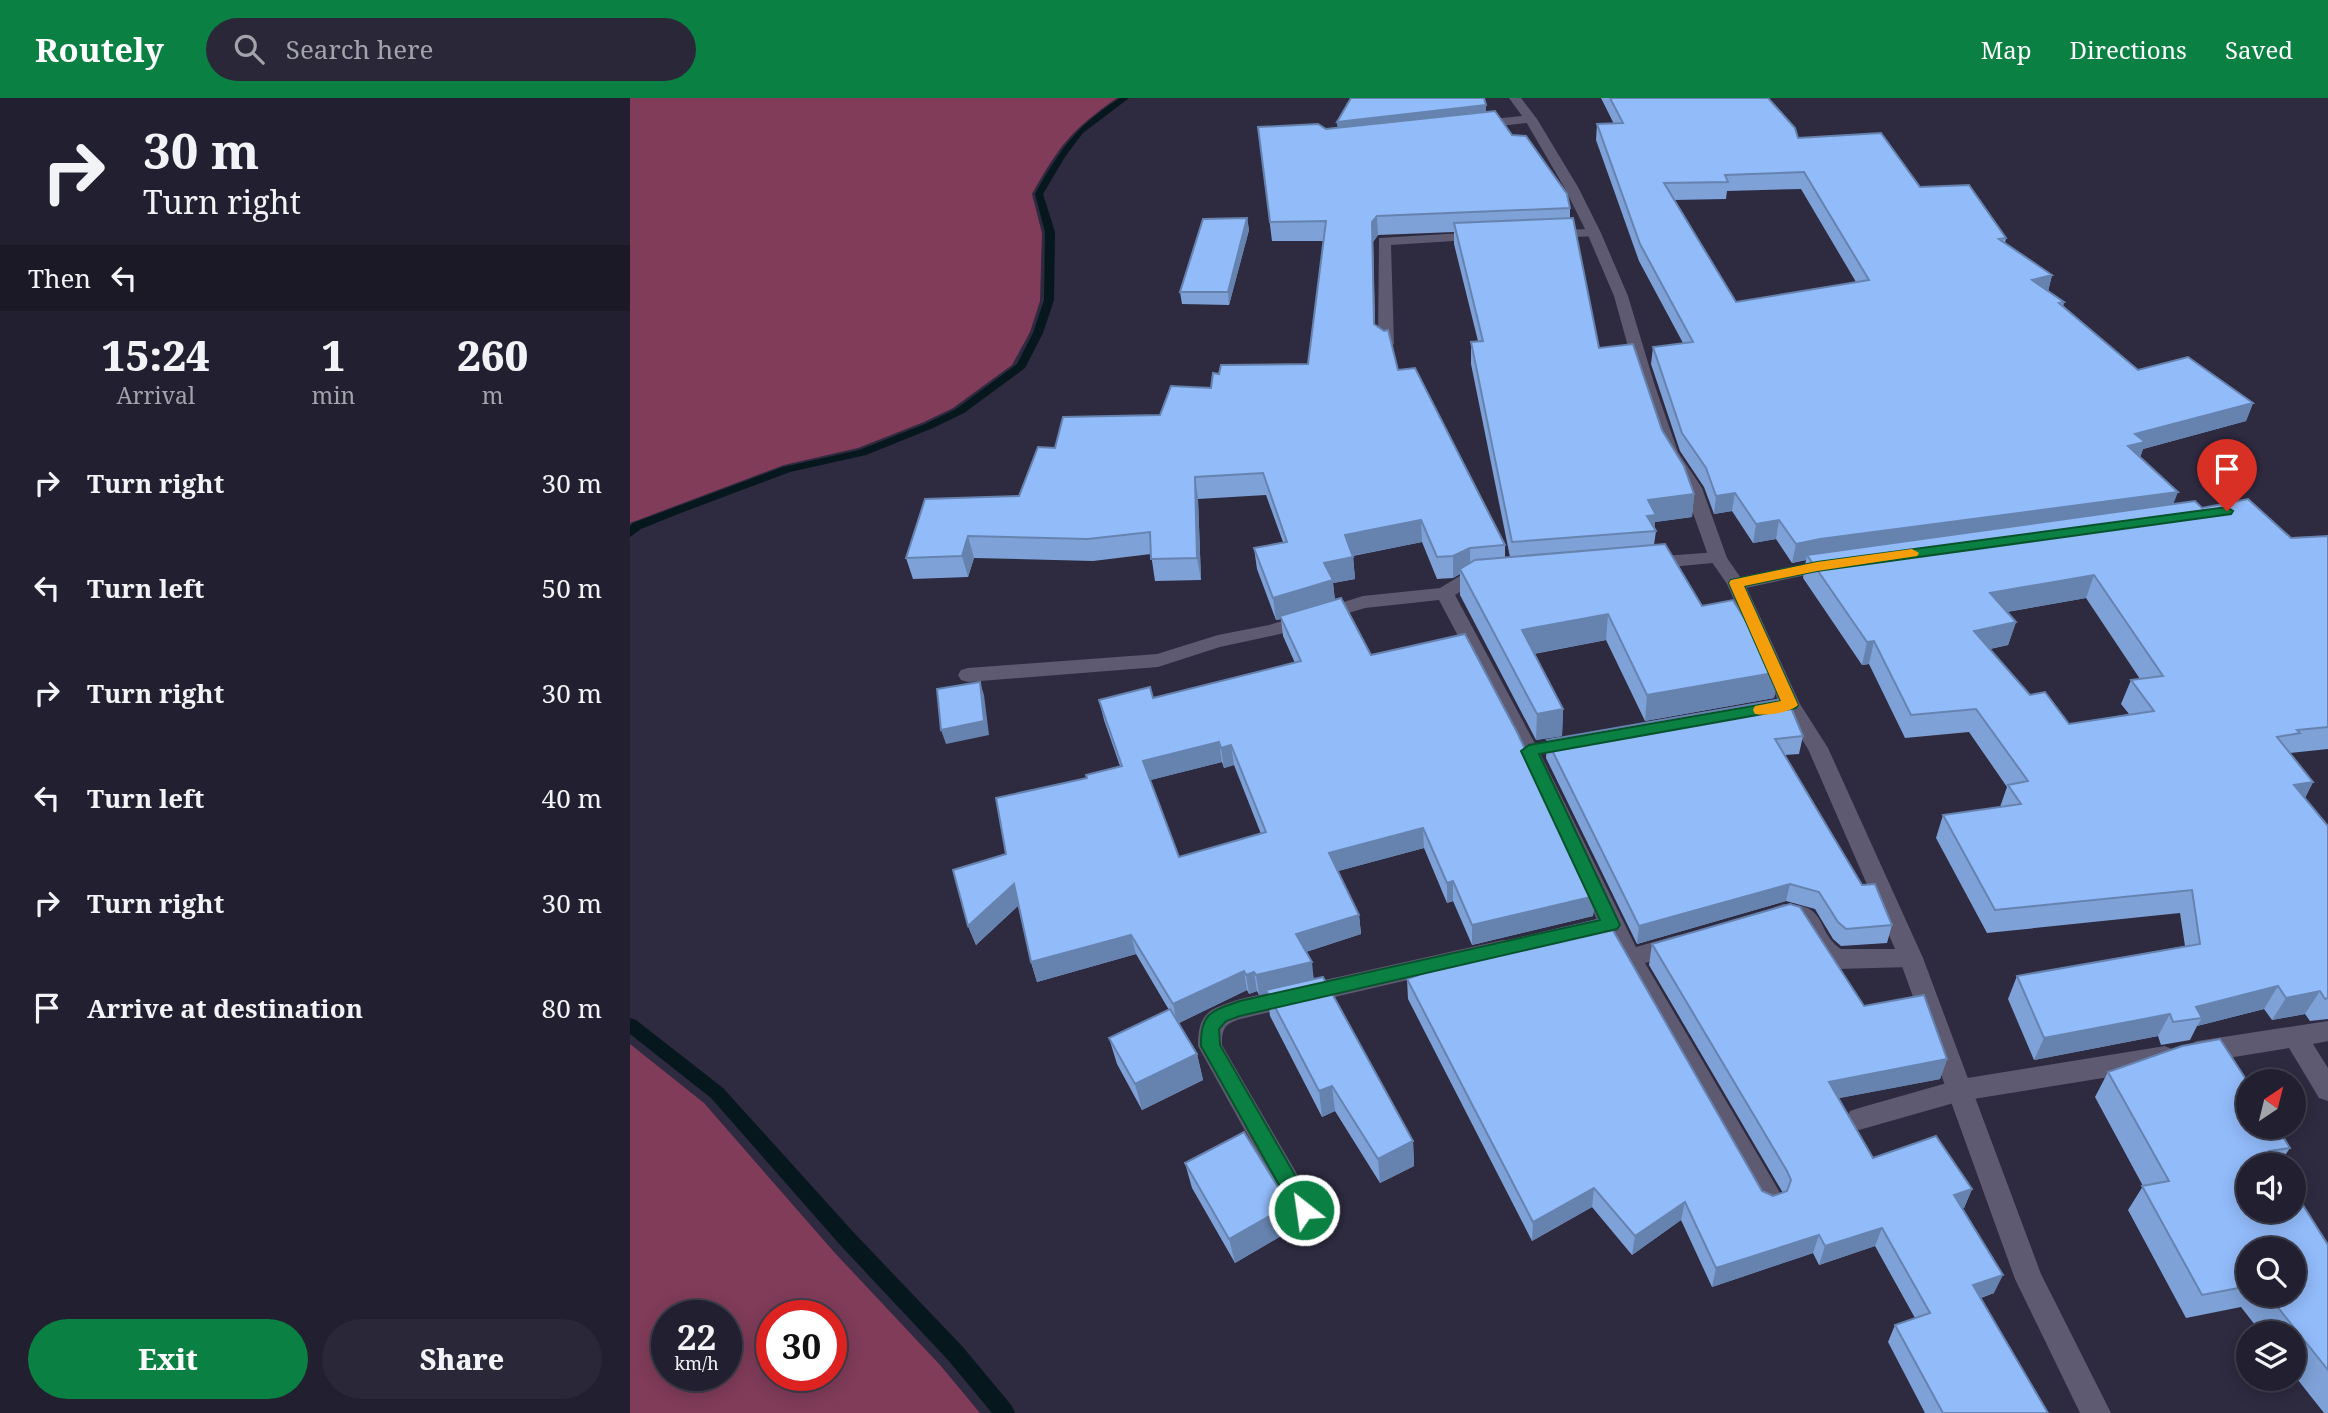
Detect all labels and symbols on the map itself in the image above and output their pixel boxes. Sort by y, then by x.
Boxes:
pin [2197,439,2257,511]
north arrow [2236,1069,2306,1139]
position arrow [1267,1173,1341,1247]
speed limit sign: 30 [756,1300,847,1391]

